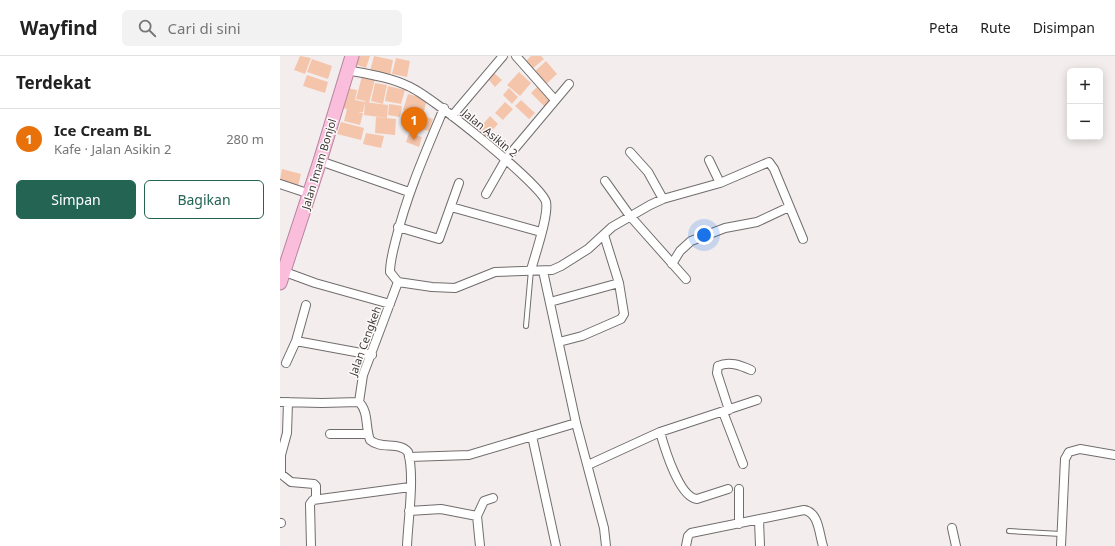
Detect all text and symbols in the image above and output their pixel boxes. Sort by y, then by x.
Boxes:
search box [122,10,402,46]
text: Wayfind [20,15,98,41]
icon: search [136,17,158,39]
text: Cari di sini [168,18,241,38]
text: Peta [929,18,958,37]
text: Rute [980,18,1011,37]
text: Disimpan [1033,18,1095,37]
map controls [1067,68,1103,140]
button: + [1067,68,1103,104]
text: Terdekat [16,71,91,94]
street label: Jalan Asikin 2 [459,104,521,160]
button: − [1067,104,1103,140]
pin: 1 [401,107,427,140]
street label: Jalan Imam Bonjol [297,117,339,212]
text: Ice Cream BL [54,120,151,140]
text: 1 [25,130,33,148]
text: 280 m [226,130,264,148]
text: Kafe · Jalan Asikin 2 [54,140,171,158]
button: Simpan [16,180,136,219]
button: Bagikan [144,180,264,219]
your location [694,225,714,245]
street label: Jalan Cengkeh [345,304,384,379]

